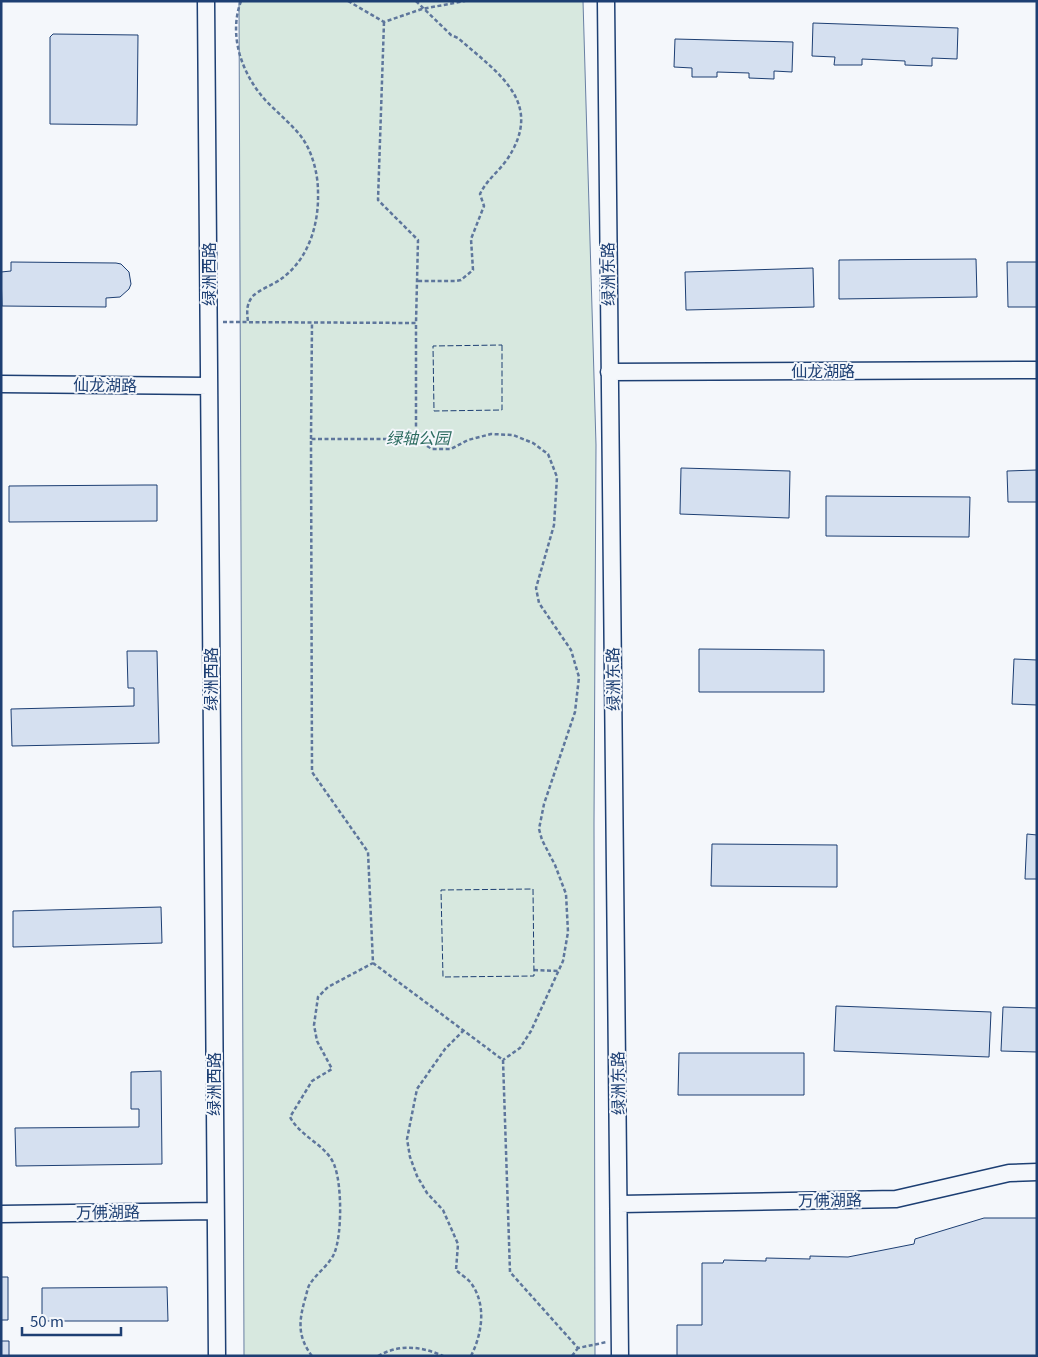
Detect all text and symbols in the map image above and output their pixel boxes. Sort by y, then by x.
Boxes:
street label: 绿洲西路 [196,242,220,306]
street label: 绿洲东路 [594,242,620,306]
street label: 仙龙湖路 [791,358,855,382]
street label: 仙龙湖路 [73,371,137,397]
park label: 绿轴公园 [386,425,452,449]
street label: 绿洲西路 [198,647,222,711]
street label: 绿洲东路 [599,647,625,711]
street label: 绿洲东路 [604,1051,630,1115]
street label: 绿洲西路 [201,1052,225,1116]
street label: 万佛湖路 [798,1186,862,1212]
street label: 万佛湖路 [76,1198,140,1224]
scale bar [22,1304,121,1336]
text: 50 m [30,1310,64,1331]

